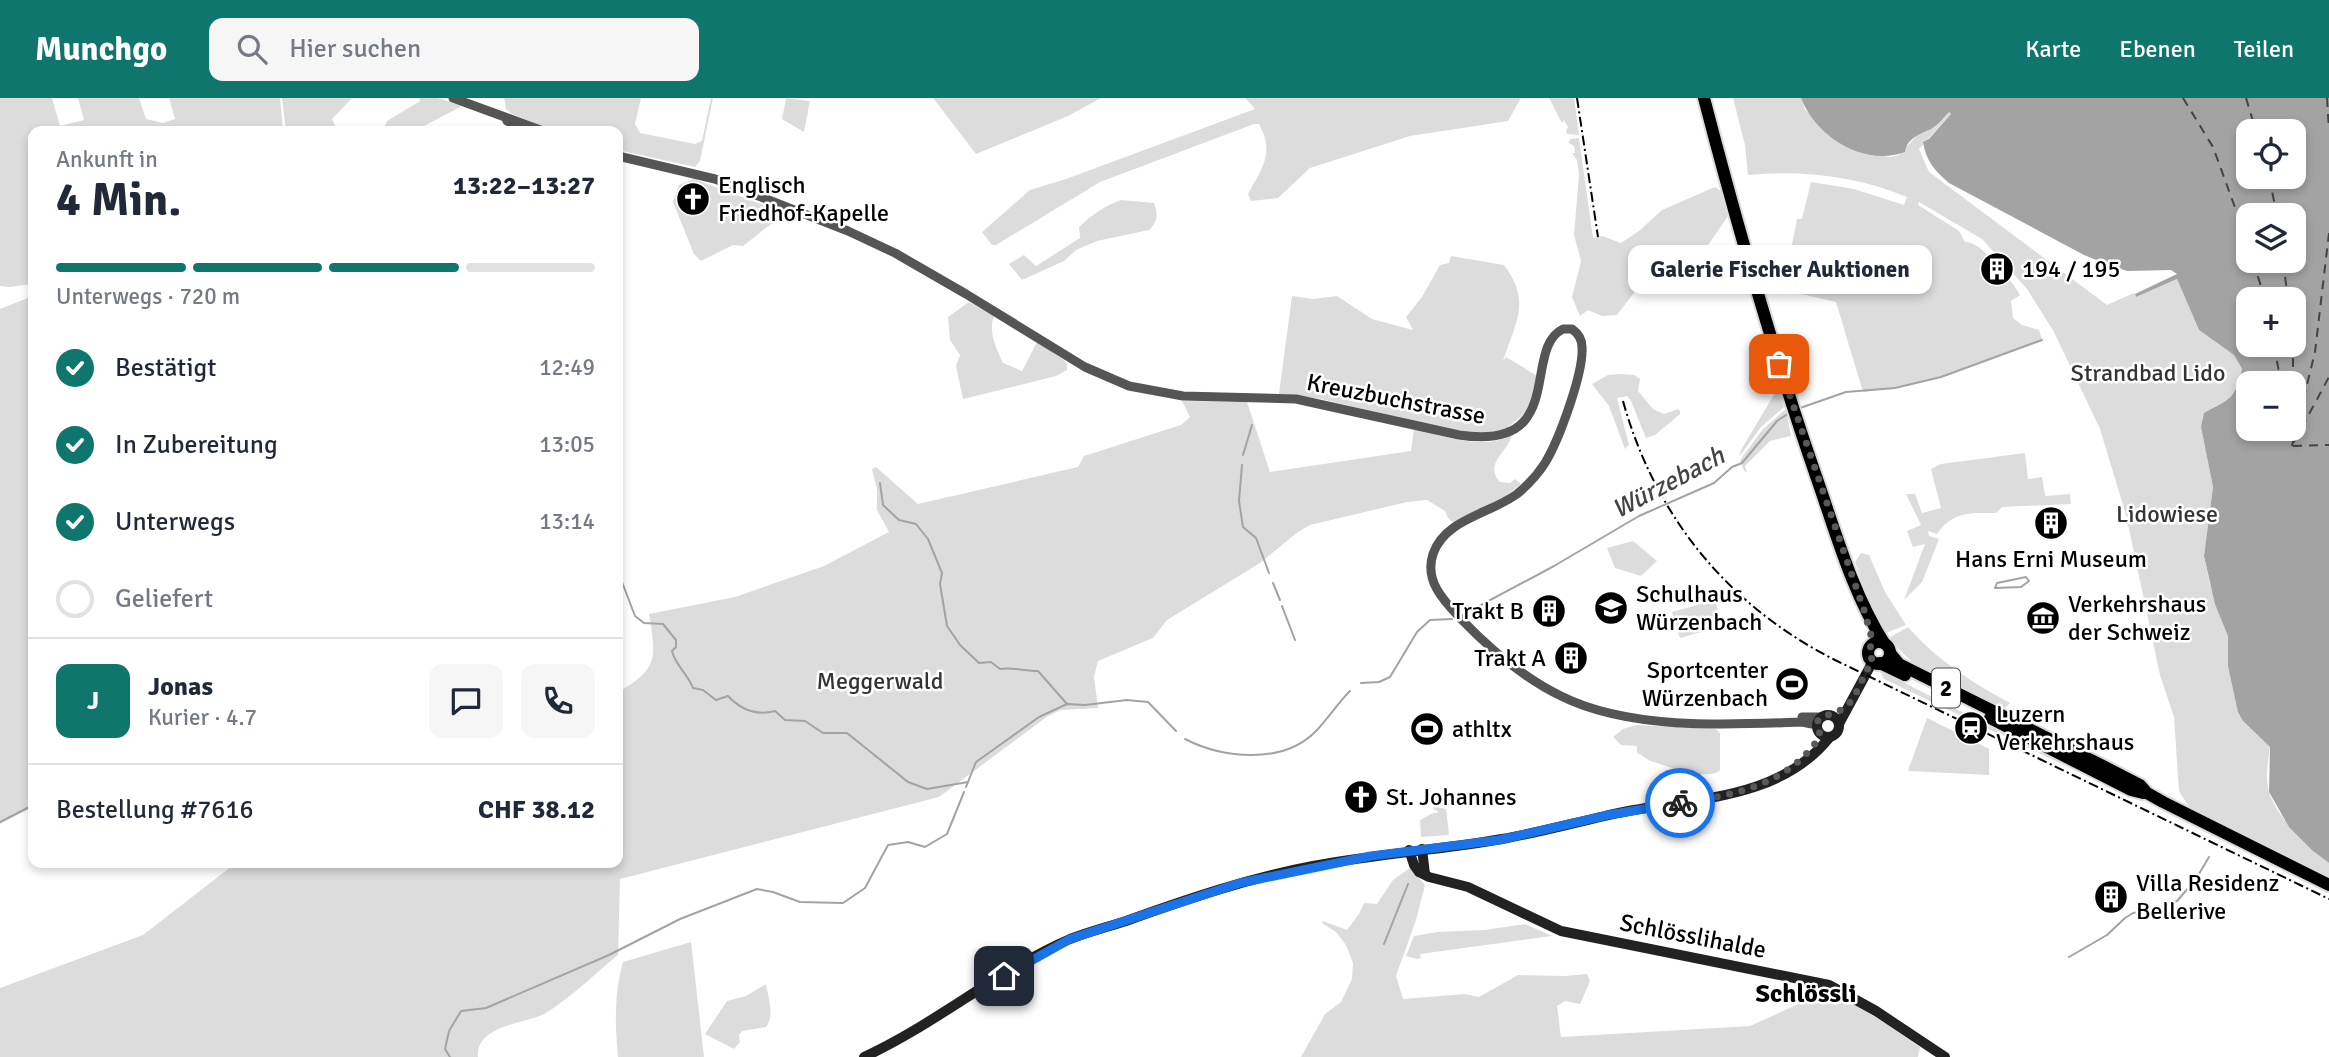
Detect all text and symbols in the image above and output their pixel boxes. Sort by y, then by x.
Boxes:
search box [209,18,699,81]
text: Munchgo [35,29,167,70]
icon: search [233,30,271,68]
text: Hier suchen [289,33,421,65]
text: Karte [2025,34,2081,64]
text: Ebenen [2119,34,2196,64]
text: Teilen [2234,34,2294,64]
map controls [2236,119,2306,441]
button: locate [2236,119,2306,189]
text: Ankunft in [56,145,158,174]
text: 13:22–13:27 [453,170,595,202]
place label: Englisch Friedhof-Kapelle [718,170,889,228]
text: 4 Min. [56,172,181,228]
church icon: Englisch Friedhof-Kapelle [674,180,712,218]
button: layers [2236,203,2306,273]
callout: Galerie Fischer Auktionen [1627,245,1931,294]
building icon: 194 / 195 [1978,250,2016,288]
place label: 194 / 195 [2022,254,2120,284]
text: Galerie Fischer Auktionen [1650,255,1910,284]
text: Unterwegs · 720 m [56,282,240,311]
button: + [2236,287,2306,357]
pin [1749,334,1809,394]
icon: bag [1760,345,1798,383]
icon: check [56,349,94,387]
text: Bestätigt [115,352,216,384]
text: 12:49 [539,353,595,382]
park label: Strandbad Lido [2071,358,2225,388]
street label: Kreuzbuchstrasse [1304,367,1488,431]
button: − [2236,371,2306,441]
icon: check [56,426,94,464]
text: In Zubereitung [115,429,278,461]
text: 13:05 [539,430,595,459]
water label: Würzebach [1607,440,1731,526]
park label: Lidowiese [2116,499,2218,529]
icon: check [56,503,94,541]
building icon: Hans Erni Museum [2032,504,2070,542]
text: Unterwegs [115,506,235,538]
text: 13:14 [539,507,595,536]
place label: Hans Erni Museum [1955,544,2147,574]
place label: Schulhaus Würzenbach [1636,579,1762,637]
text: Geliefert [115,583,213,615]
school or university icon: Schulhaus Würzenbach [1592,589,1630,627]
place label: Verkehrshaus der Schweiz [2068,589,2206,647]
building icon: Trakt B [1530,592,1568,630]
place label: Trakt B [1452,596,1524,626]
museum icon: Verkehrshaus der Schweiz [2024,599,2062,637]
building icon: Trakt A [1552,639,1590,677]
place label: Trakt A [1474,643,1546,673]
place label: Sportcenter Würzenbach [1642,655,1768,713]
button: chat [429,664,503,738]
button: phone [521,664,595,738]
sports icon: Sportcenter Würzenbach [1773,665,1811,703]
park label: Meggerwald [817,666,944,696]
road number: 2 [1932,668,1960,708]
text: Jonas [148,671,213,703]
text: J [87,685,99,717]
place label: Luzern Verkehrshaus [1996,699,2134,757]
text: Kurier · 4.7 [148,703,257,732]
station icon: Luzern Verkehrshaus [1952,709,1990,747]
sports icon: athltx [1408,710,1446,748]
place label: athltx [1452,714,1512,744]
courier [1645,768,1715,838]
church icon: St. Johannes [1342,778,1380,816]
place label: St. Johannes [1386,782,1517,812]
icon: bike [1661,784,1699,822]
text: Bestellung #7616 [56,794,253,826]
text: CHF 38.12 [478,794,595,826]
place label: Villa Residenz Bellerive [2136,868,2279,926]
building icon: Villa Residenz Bellerive [2092,878,2130,916]
street label: Schlösslihalde [1617,907,1769,965]
pin [974,946,1034,1006]
icon: home [985,957,1023,995]
district label: Schlössli [1756,978,1856,1010]

